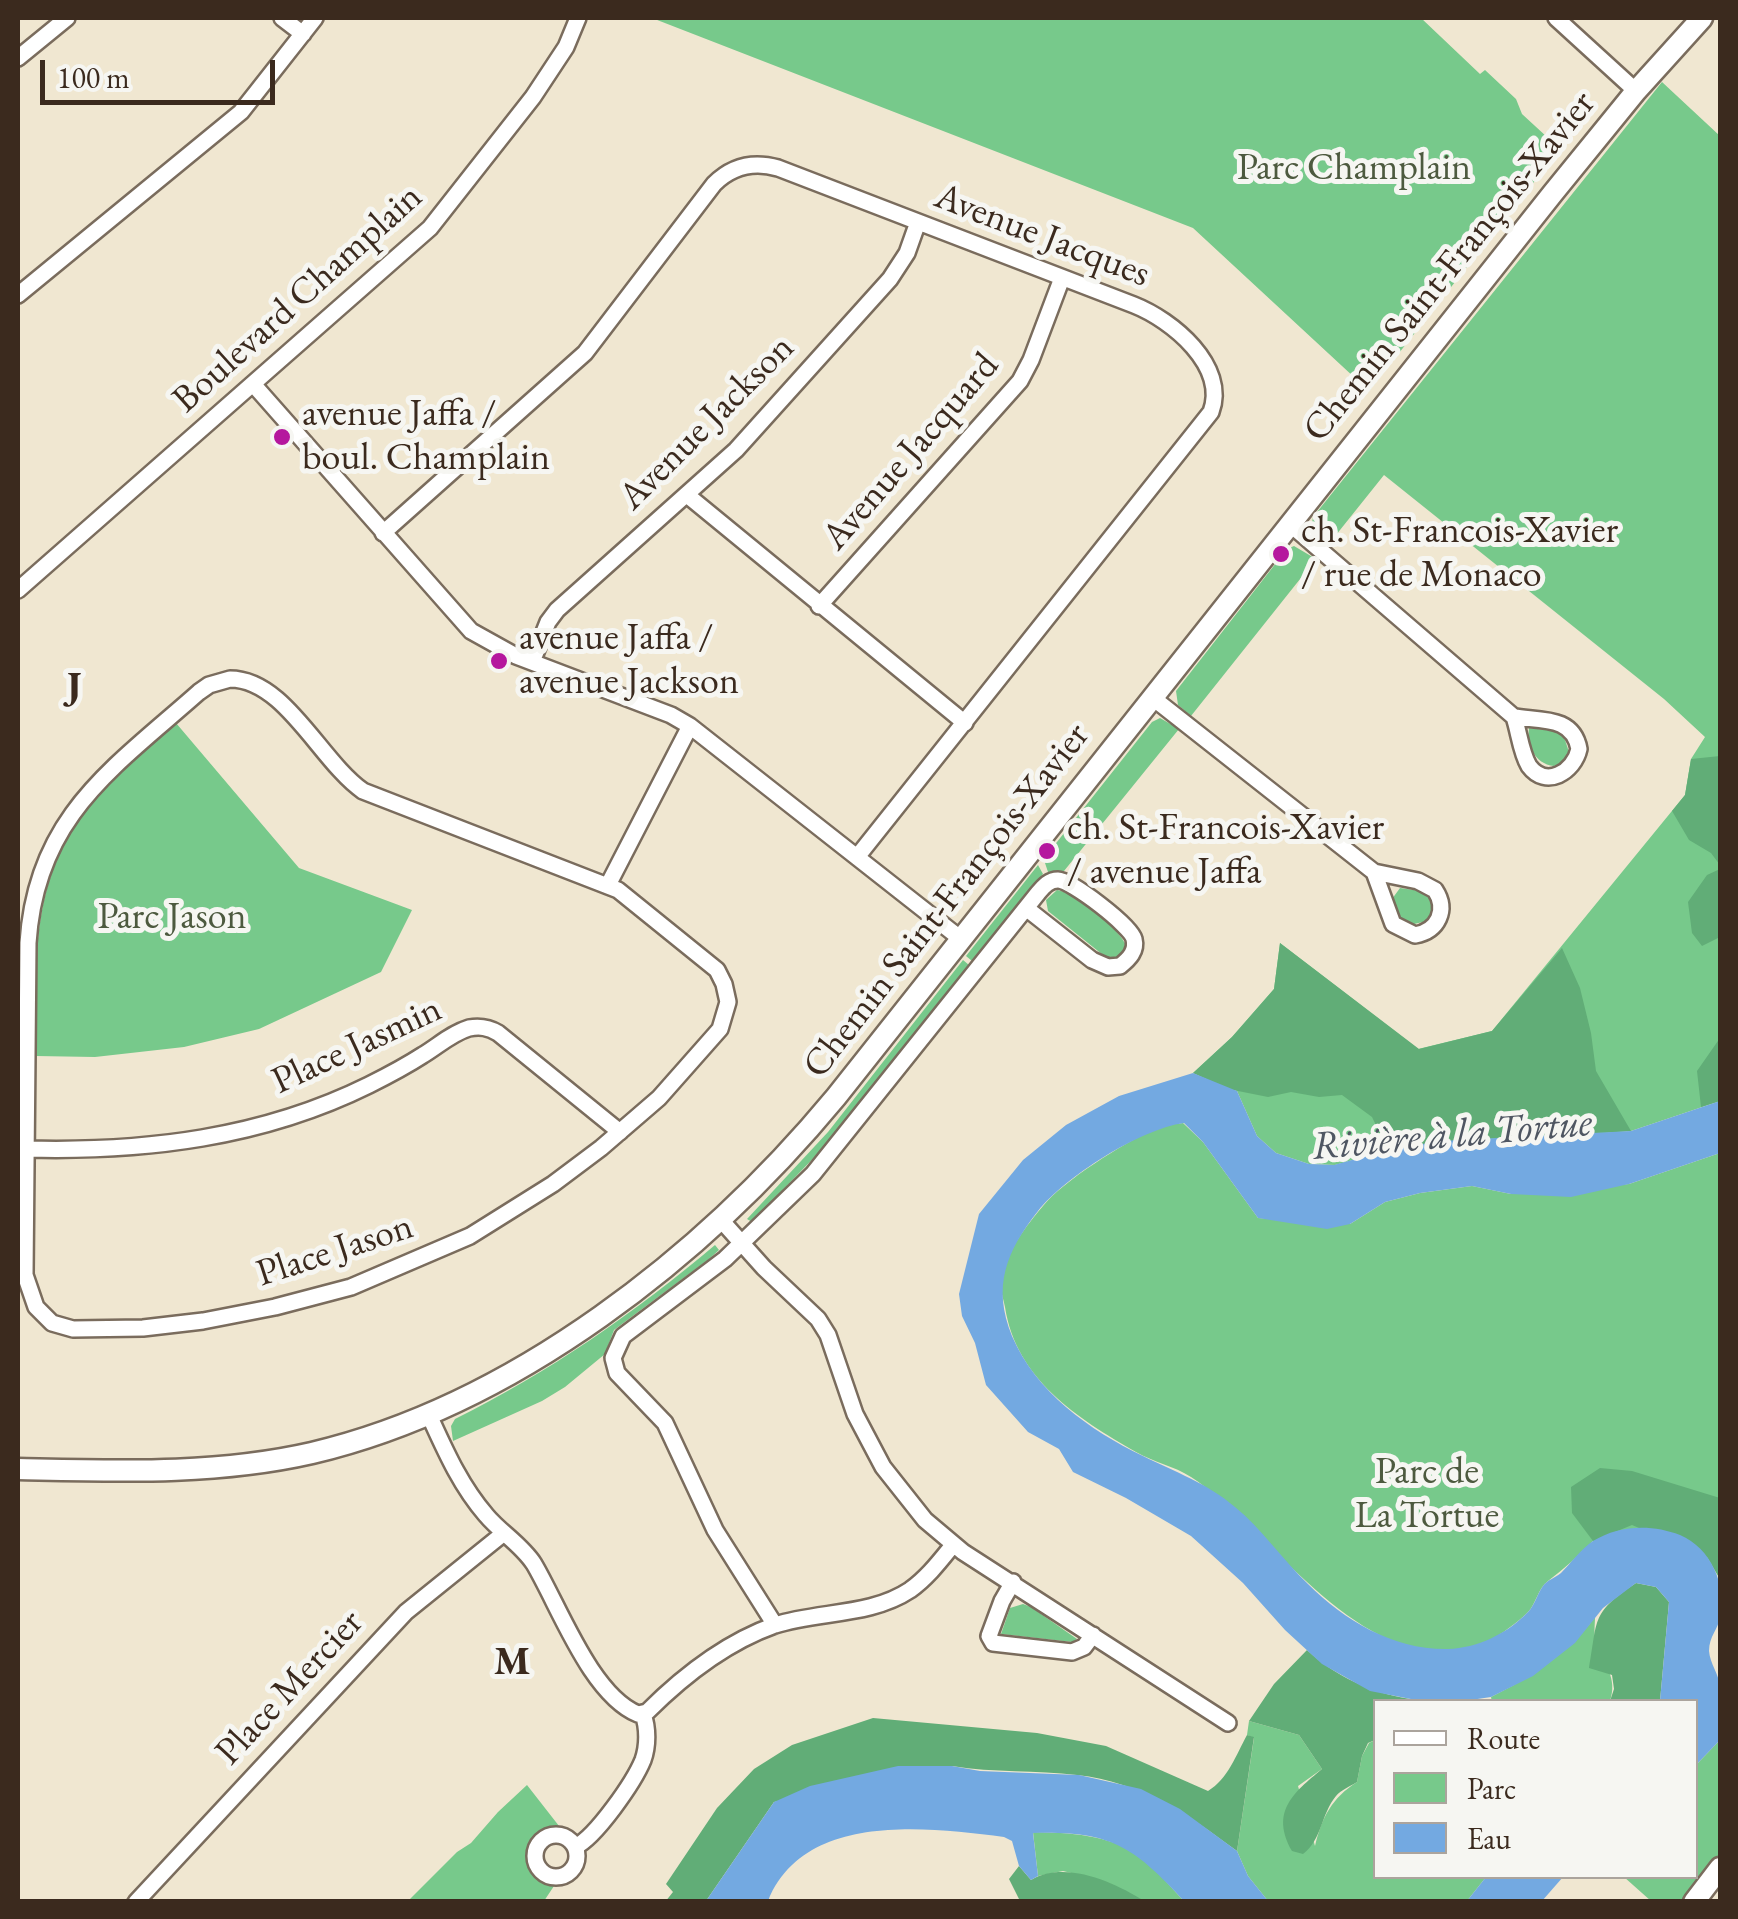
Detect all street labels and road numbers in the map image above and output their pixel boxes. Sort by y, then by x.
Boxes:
street label: Chemin Saint-François-Xavier [1294,82,1606,452]
street label: Avenue Jacques [928,174,1156,298]
street label: Boulevard Champlain [164,175,432,423]
street label: Avenue Jackson [610,326,804,520]
street label: Avenue Jacquard [813,344,1009,560]
street label: Chemin Saint-François-Xavier [794,714,1100,1088]
street label: Place Jasmin [265,987,449,1105]
street label: Place Jason [251,1204,419,1298]
street label: Place Mercier [207,1601,373,1775]

